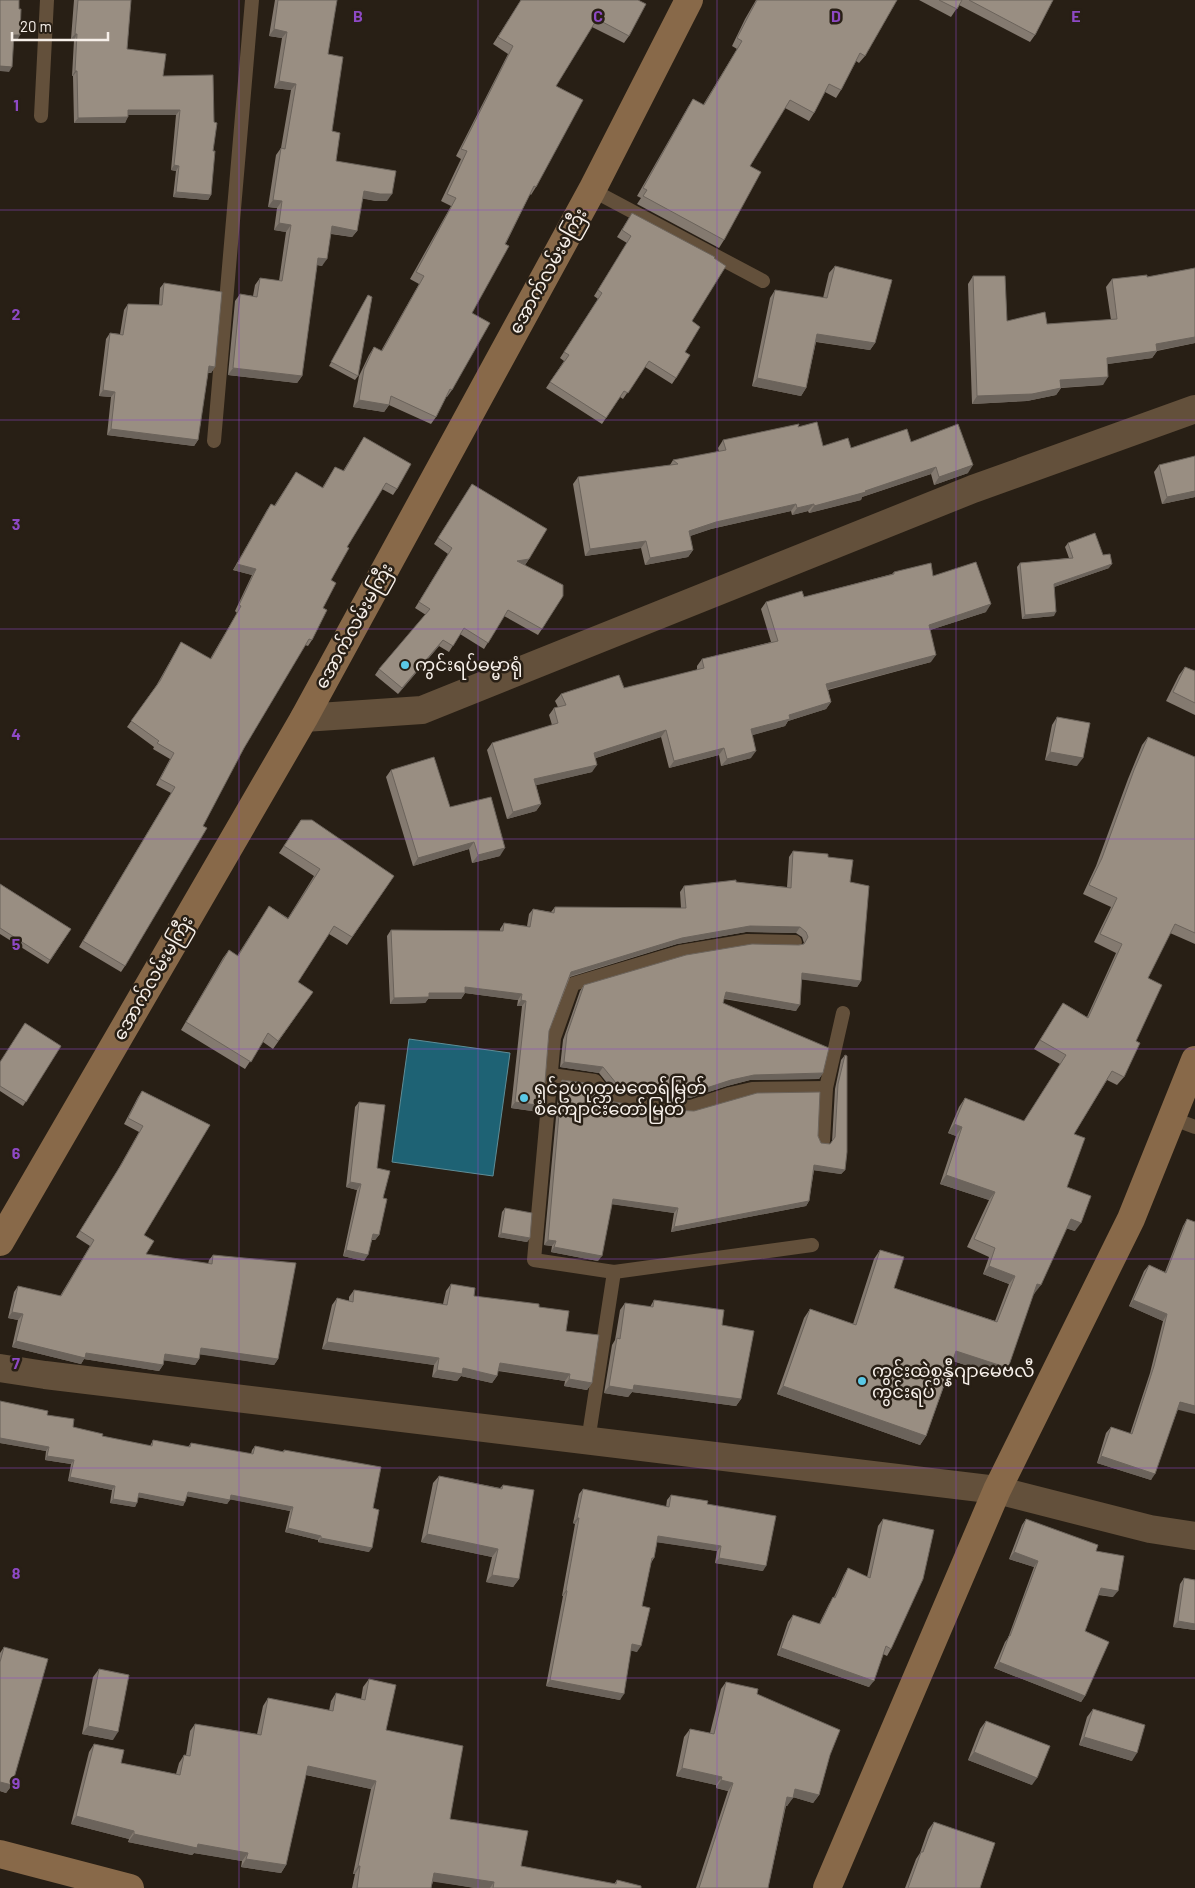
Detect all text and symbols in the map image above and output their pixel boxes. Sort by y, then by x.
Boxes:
text: B [353,6,363,25]
text: C [593,6,603,25]
text: D [831,6,841,25]
text: E [1071,6,1081,25]
scale bar [12,10,109,42]
text: 20 m [20,17,52,35]
text: 1 [13,95,19,114]
street label: အောက်လမ်းမကြီး [502,203,595,340]
text: 2 [12,304,21,323]
text: 3 [12,514,20,533]
street label: အောက်လမ်းမကြီး [308,558,401,695]
place label: ကွင်းရပ်ဓမ္မာရုံ [415,652,522,680]
marker: ကွင်းရပ်ဓမ္မာရုံ [399,659,411,671]
text: 4 [11,724,21,743]
street label: အောက်လမ်းမကြီး [106,910,201,1046]
text: 5 [12,934,21,953]
place label: ရှင်ဥပဂုတ္တမထေရ်မြတ် စံကျောင်းတော်မြတ် [534,1075,707,1124]
marker: ရှင်ဥပဂုတ္တမထေရ်မြတ် စံကျောင်းတော်မြတ် [518,1092,530,1104]
text: 6 [12,1143,21,1162]
text: 7 [12,1353,20,1372]
place label: ကွင်းထဲစွန္နီဂျာမေဗလီ ကွင်းရပ် [872,1357,1034,1407]
marker: ကွင်းထဲစွန္နီဂျာမေဗလီ ကွင်းရပ် [856,1375,868,1387]
text: 8 [12,1563,21,1582]
text: 9 [12,1773,20,1792]

